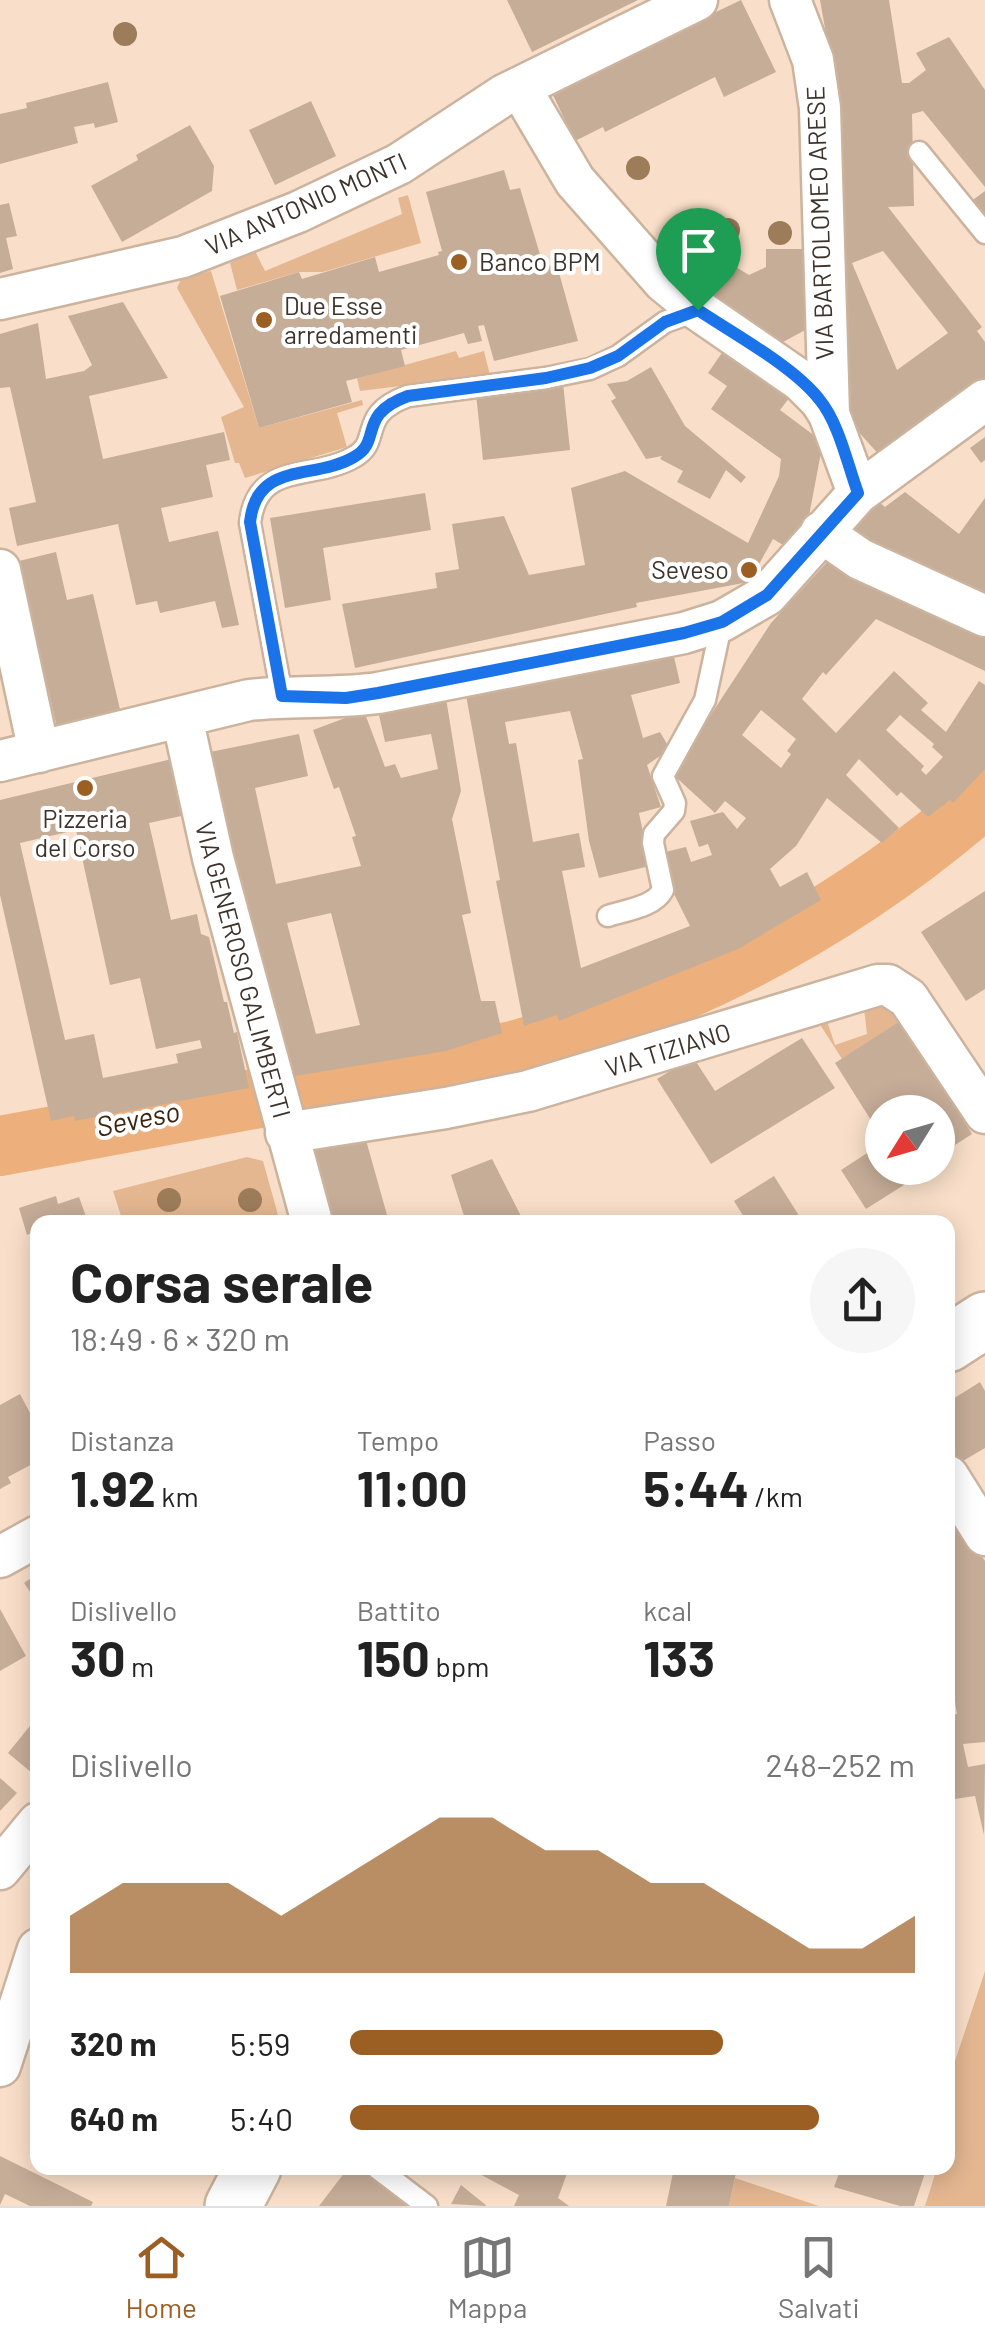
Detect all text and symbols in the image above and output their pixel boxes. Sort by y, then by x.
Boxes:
street label: VIA BARTOLOMEO ARESE [799,86,839,361]
street label: VIA ANTONIO MONTI [200,145,411,261]
pin [656,208,741,311]
icon: arrive [671,223,726,278]
place label: Banco BPM [479,246,601,276]
marker: Banco BPM [448,251,470,273]
place label: Due Esse arredamenti [284,290,417,349]
marker: Due Esse arredamenti [253,309,275,331]
place label: Seveso [651,554,729,584]
marker: Seveso [738,559,760,581]
marker: Pizzeria del Corso [74,777,96,799]
place label: Pizzeria del Corso [34,803,136,862]
street label: VIA GENEROSO GALIMBERTI [190,818,298,1121]
street label: VIA TIZIANO [601,1016,734,1082]
water label: Seveso [93,1093,183,1143]
north arrow [865,1095,955,1185]
map controls [865,1095,955,1185]
text: Corsa serale [70,1248,373,1314]
button: share [810,1248,915,1353]
text: 18:49 · 6 × 320 m [70,1319,290,1357]
text: Distanza [70,1423,174,1457]
text: Tempo [357,1423,439,1457]
text: Passo [643,1423,716,1457]
text: 1.92 [70,1457,156,1517]
text: 11:00 [357,1457,468,1517]
text: 5:44 [643,1457,749,1517]
text: km [156,1479,199,1513]
text: /km [749,1479,803,1513]
text: Dislivello [70,1593,177,1627]
text: Battito [357,1593,441,1627]
text: kcal [643,1593,692,1627]
text: 30 [70,1627,126,1687]
text: 150 [357,1627,430,1687]
text: 133 [643,1627,715,1687]
text: m [126,1649,154,1683]
text: bpm [430,1649,489,1683]
text: Dislivello [70,1745,193,1783]
text: 248–252 m [766,1745,915,1783]
text: 320 m [70,2024,157,2062]
text: 5:59 [230,2024,290,2062]
text: 640 m [70,2099,158,2137]
text: 5:40 [230,2099,293,2137]
tab: Home [125,2230,197,2324]
tab: Mappa [448,2230,527,2324]
tab: Salvati [778,2230,860,2324]

